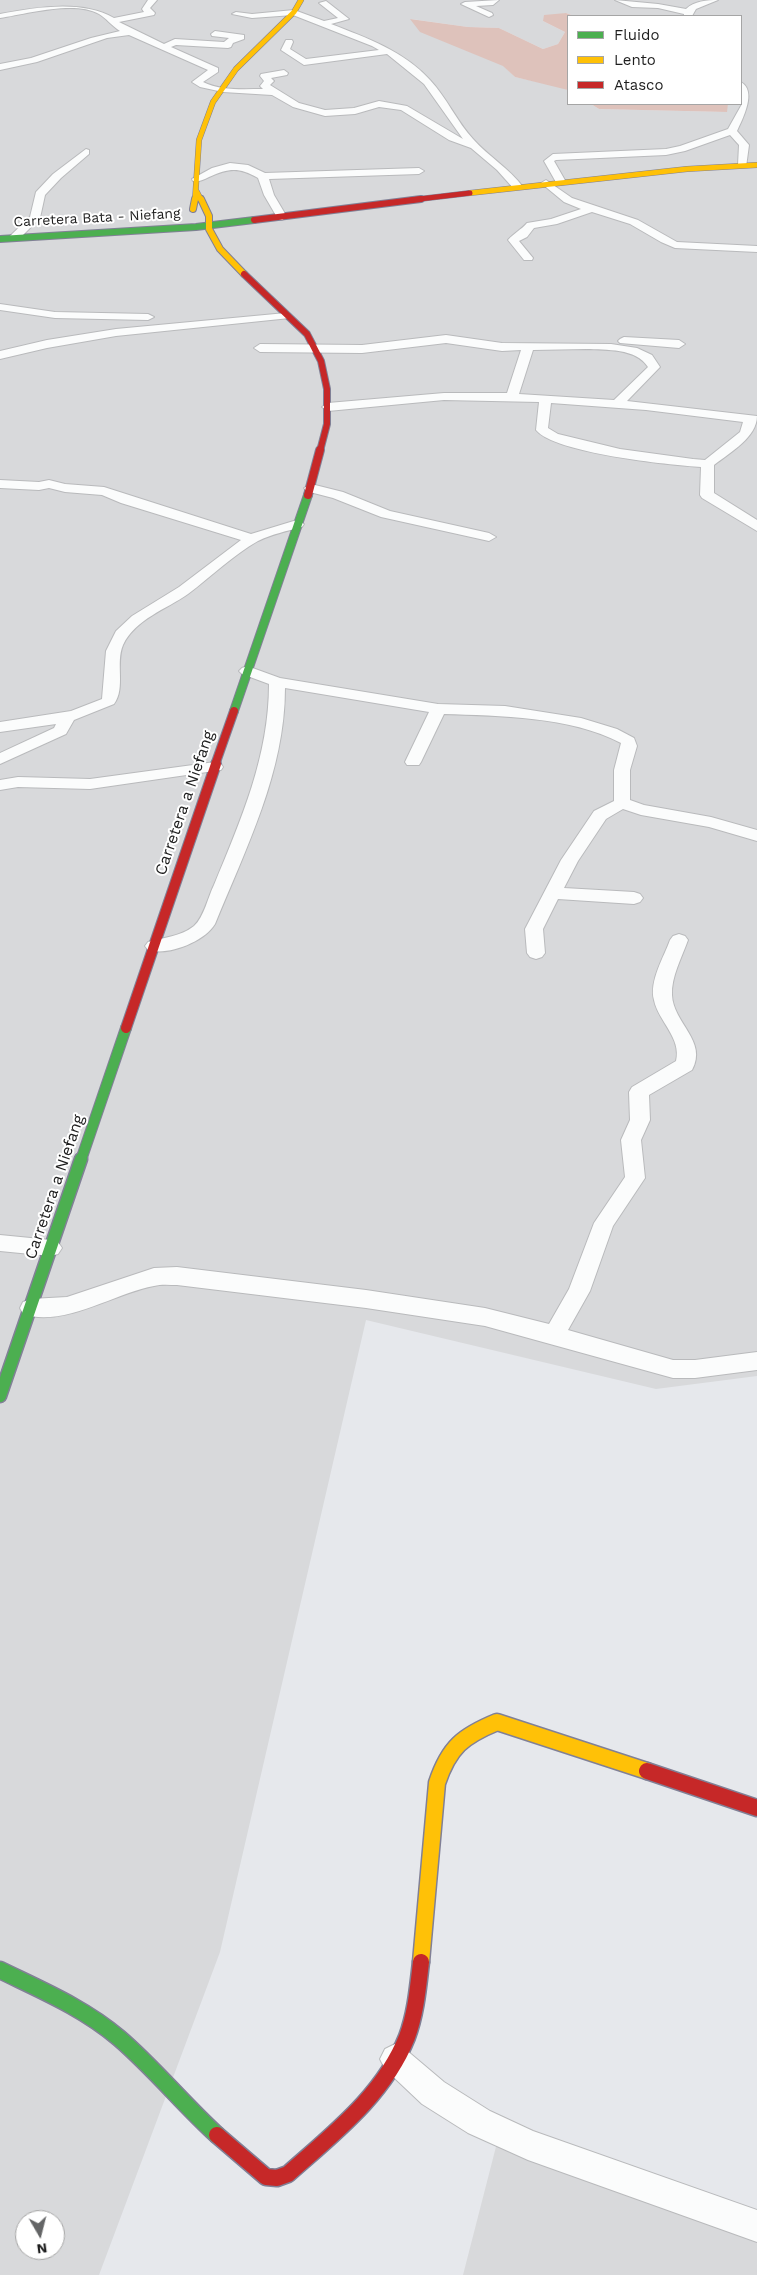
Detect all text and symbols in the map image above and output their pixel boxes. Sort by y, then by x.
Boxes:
legend [567,15,742,105]
text: Fluido [614,26,659,44]
text: Lento [614,51,656,69]
text: Atasco [614,76,663,94]
street label: Carretera Bata - Niefang [13,205,181,231]
street label: Carretera a Niefang [151,728,219,878]
street label: Carretera a Niefang [21,1112,89,1262]
north arrow [15,2210,65,2260]
text: N [36,2240,48,2258]

